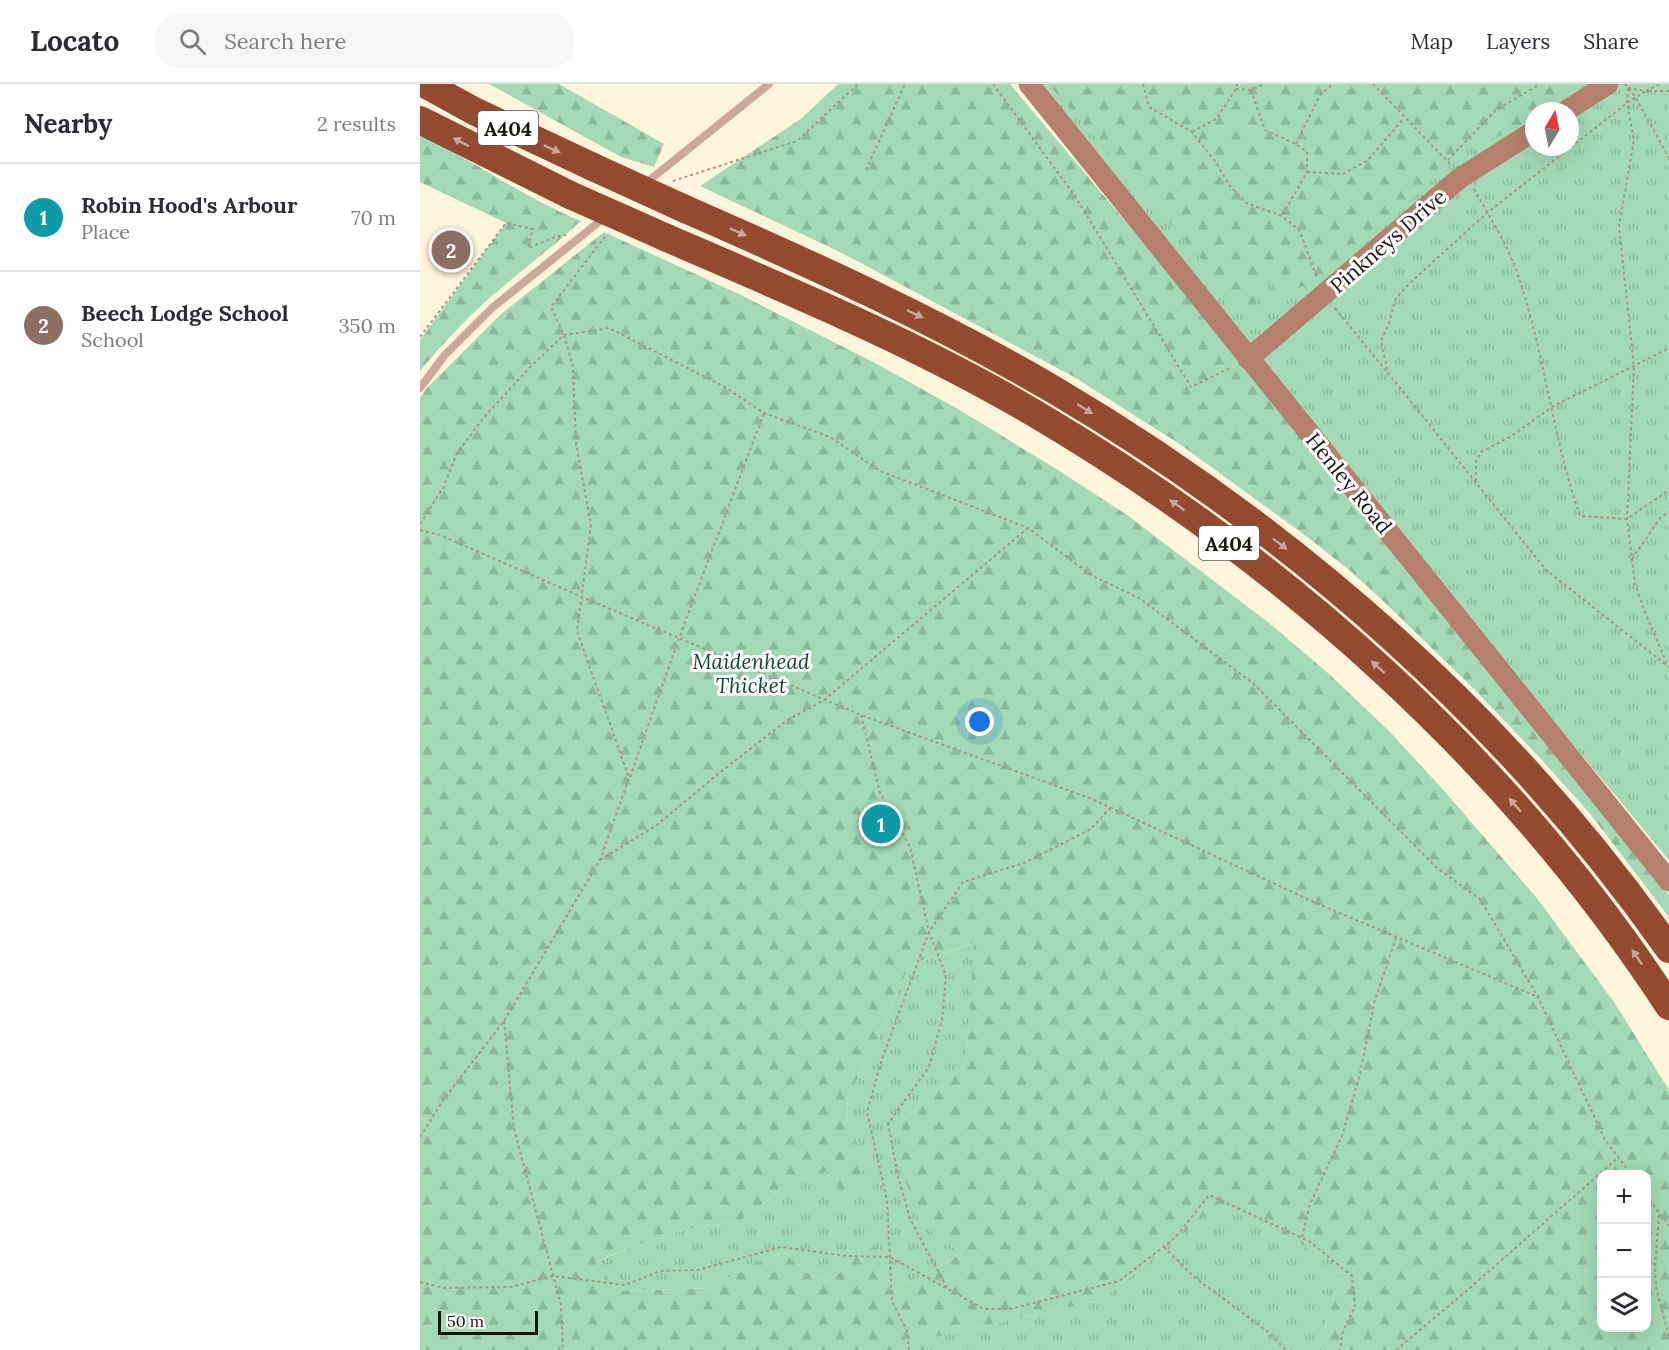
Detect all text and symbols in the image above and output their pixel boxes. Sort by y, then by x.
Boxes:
search box [155,14,575,68]
text: Locato [30,23,119,59]
icon: search [176,25,209,58]
text: Search here [224,27,346,55]
text: Map [1410,28,1453,55]
text: Layers [1486,28,1550,55]
text: Share [1583,28,1639,55]
north arrow [1525,102,1579,156]
text: Nearby [24,107,112,140]
text: 2 results [317,111,396,136]
road number: A404 [478,111,538,145]
one-way arrow [453,137,470,146]
one-way arrow [543,145,561,154]
street label: Pinkneys Drive [1324,183,1452,299]
text: Robin Hood's Arbour [81,191,297,219]
text: 1 [39,205,48,230]
text: 70 m [351,205,396,230]
text: Place [81,219,130,244]
one-way arrow [730,227,748,237]
pin: 2 [432,228,471,272]
text: Beech Lodge School [81,299,289,327]
one-way arrow [907,310,924,319]
text: 2 [38,313,49,338]
text: 350 m [338,313,396,338]
text: School [81,327,144,352]
one-way arrow [1077,404,1093,415]
street label: Henley Road [1300,427,1398,539]
one-way arrow [1169,499,1185,511]
road number: A404 [1199,526,1259,560]
one-way arrow [1273,537,1288,549]
park label: Maidenhead Thicket [692,648,810,699]
one-way arrow [1370,660,1385,674]
your location [965,707,994,736]
one-way arrow [1509,798,1522,813]
pin: 1 [862,802,900,846]
one-way arrow [1631,949,1642,965]
map controls [1597,1170,1651,1332]
button: + [1597,1170,1651,1224]
button: − [1597,1224,1651,1278]
button: layers [1597,1278,1651,1332]
scale bar [438,1308,538,1336]
text: 50 m [447,1311,484,1331]

